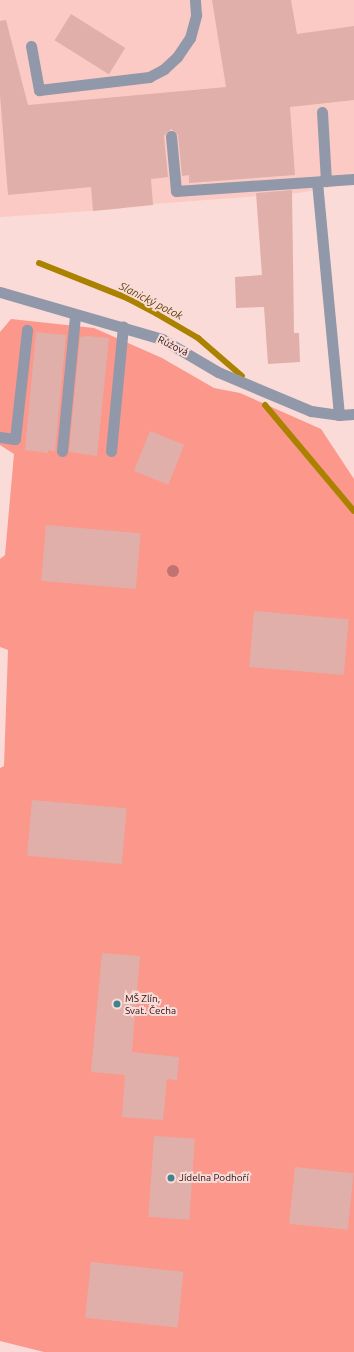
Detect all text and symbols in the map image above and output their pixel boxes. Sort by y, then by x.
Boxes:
water label: Slanický potok [117,279,185,323]
street label: Růžová [156,334,190,358]
place label: MŠ Zlín, Svat. Čecha [125,992,176,1016]
marker: MŠ Zlín, Svat. Čecha [112,999,122,1009]
place label: Jídelna Podhoří [179,1172,249,1184]
marker: Jídelna Podhoří [166,1173,176,1183]

